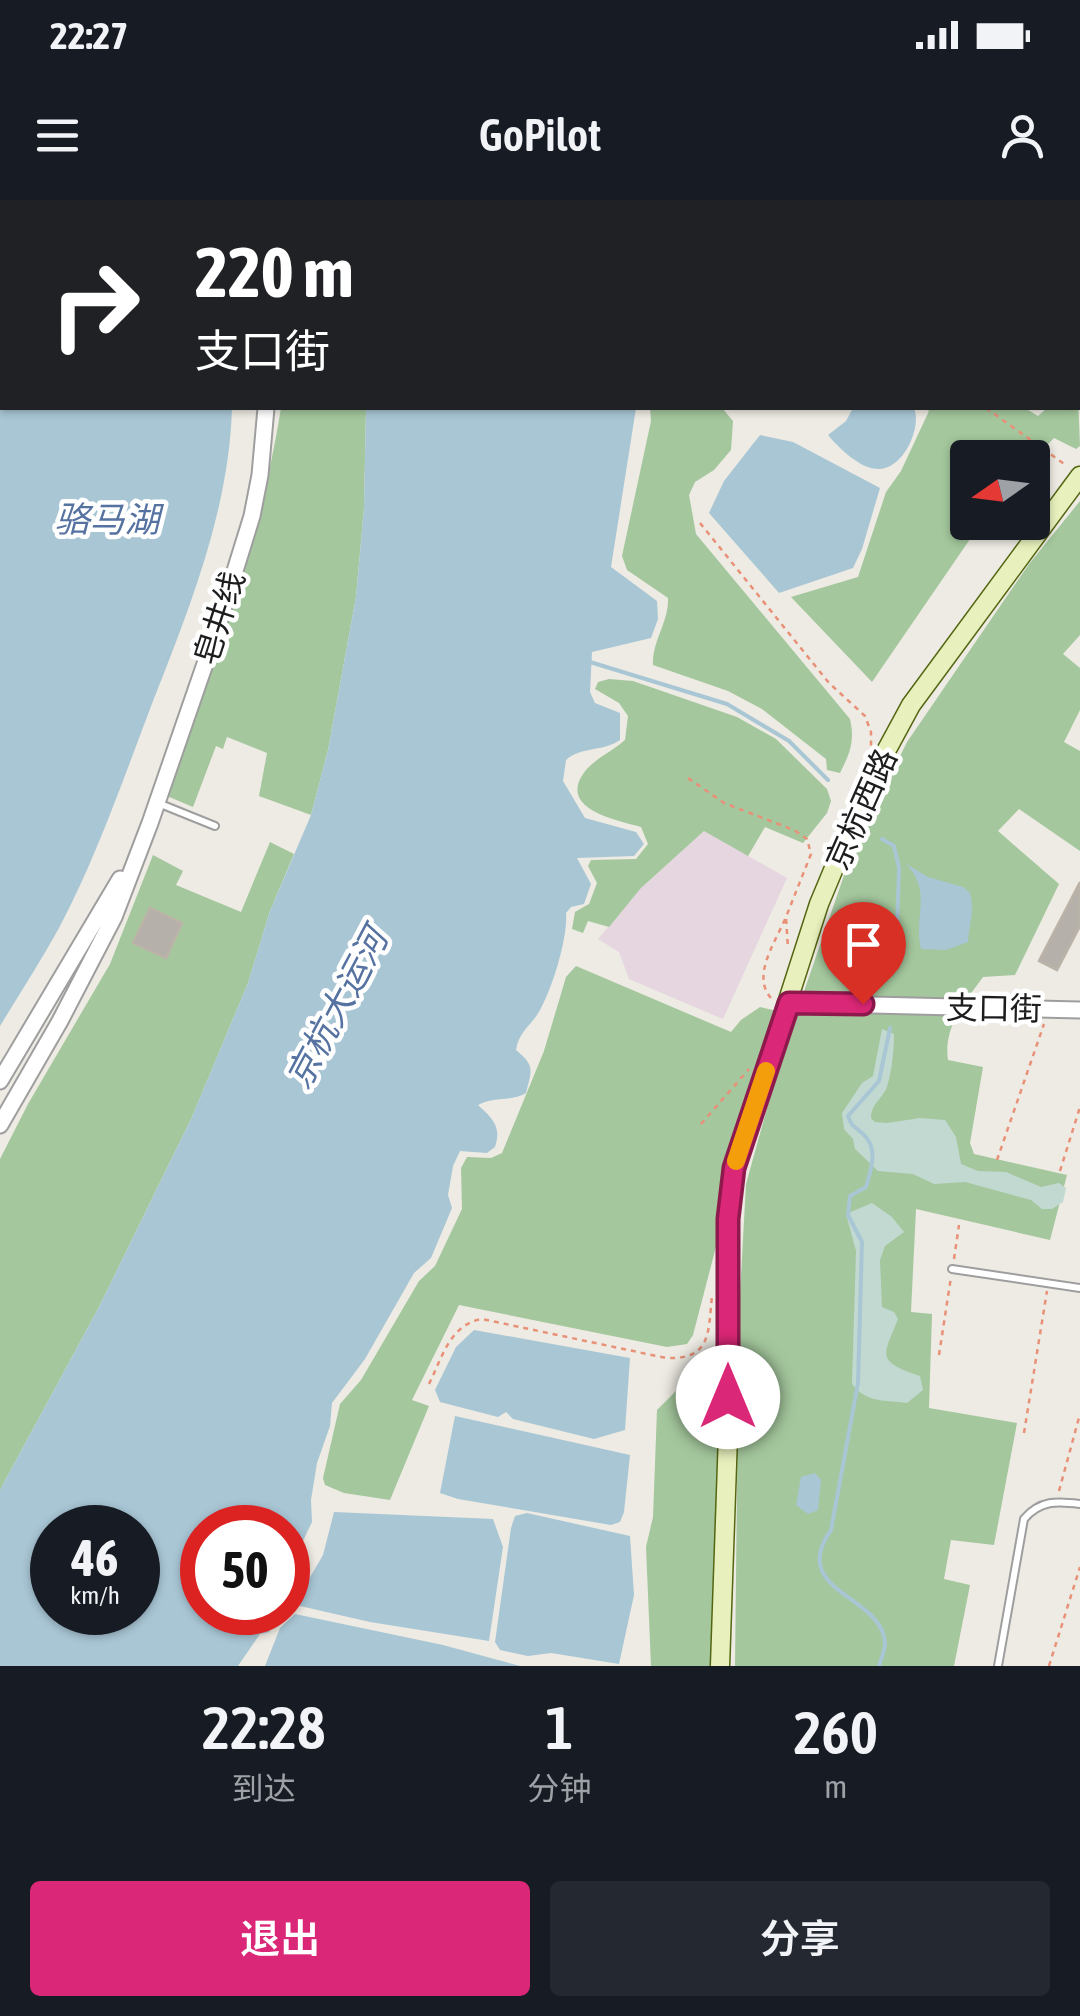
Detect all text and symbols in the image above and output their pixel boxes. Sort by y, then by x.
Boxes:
text: 22:27 [50,14,128,57]
icon: menu [30,108,85,163]
icon: person [995,108,1050,163]
text: GoPilot [479,109,601,161]
text: 220 m [195,232,354,312]
icon: right [30,240,160,370]
text: 支口街 [195,325,330,377]
north arrow [950,440,1050,540]
map controls [950,440,1050,540]
water label: 骆马湖 [54,499,164,539]
street label: 皂井线 [187,567,251,669]
street label: 京杭西路 [818,743,904,875]
pin [821,902,906,1005]
water label: 京杭大运河 [277,916,398,1095]
icon: arrive [836,917,891,972]
street label: 支口街 [946,989,1042,1027]
position arrow [676,1345,780,1449]
speed limit sign: 50 [180,1505,310,1635]
text: 46 [71,1529,118,1587]
text: km/h [70,1581,120,1609]
text: 22:28 [202,1693,325,1762]
text: 1 [545,1693,574,1762]
text: 260 [793,1698,878,1767]
text: m [824,1768,847,1805]
text: 到达 [232,1770,296,1807]
text: 分钟 [527,1770,591,1807]
button: 退出 [30,1881,530,1996]
button: 分享 [550,1881,1050,1996]

